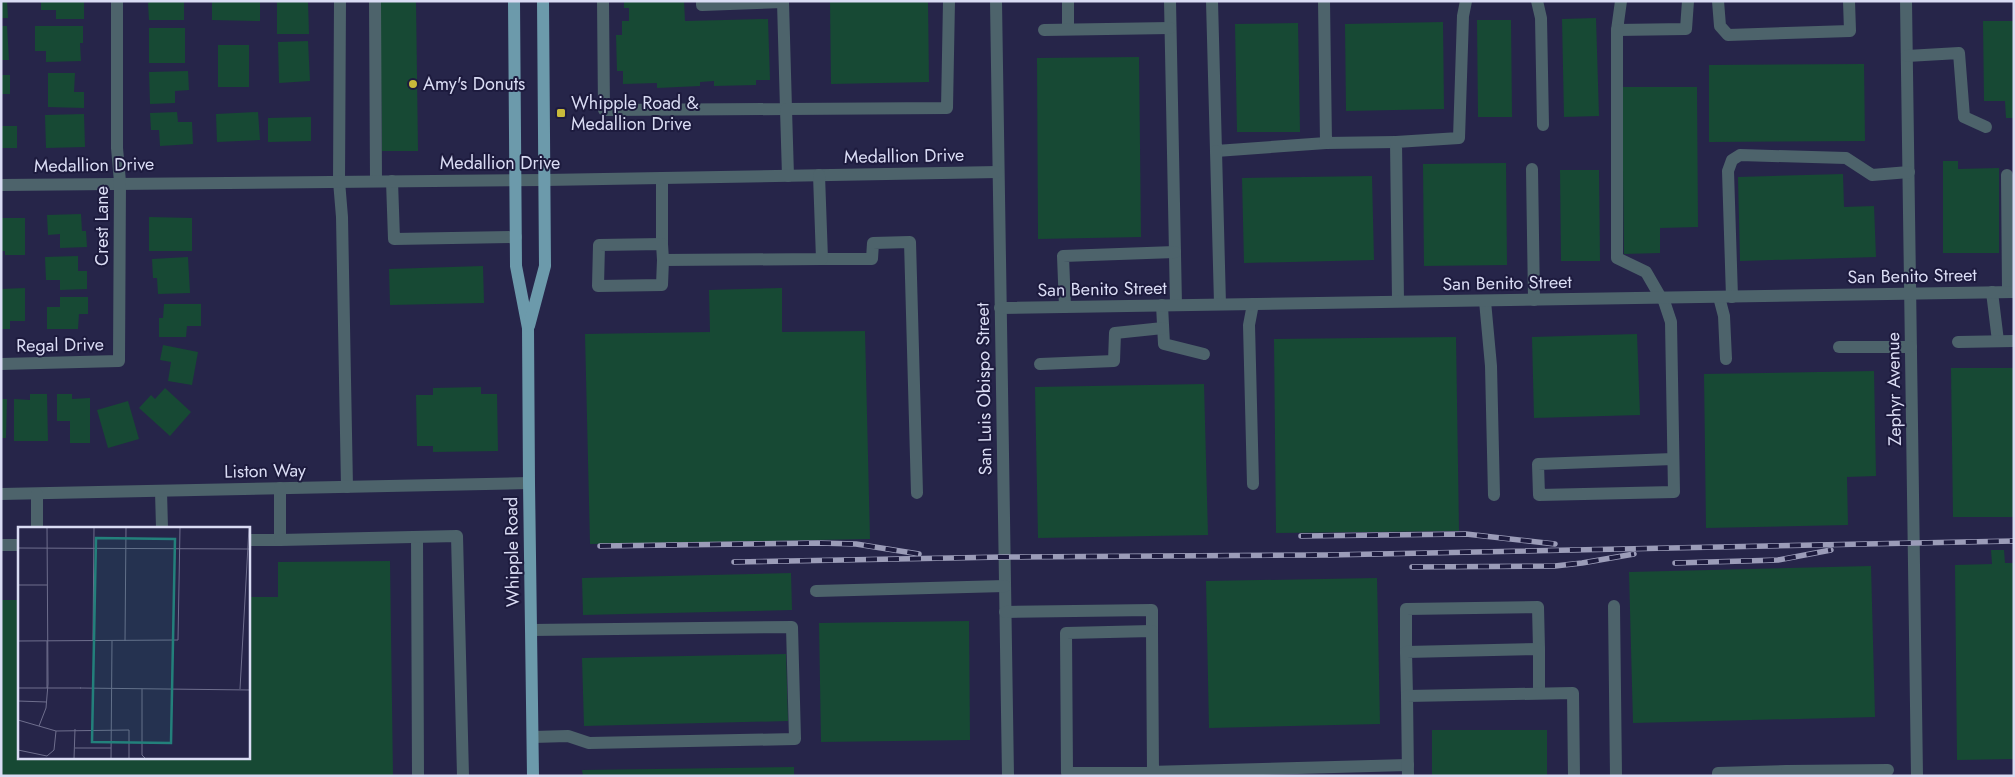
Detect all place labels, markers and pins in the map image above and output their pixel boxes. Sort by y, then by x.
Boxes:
place label: Amy's Donuts [423,71,525,97]
marker: Amy's Donuts [407,78,419,90]
place label: Whipple Road & Medallion Drive [571,90,699,137]
marker: Whipple Road & Medallion Drive [555,107,567,119]

